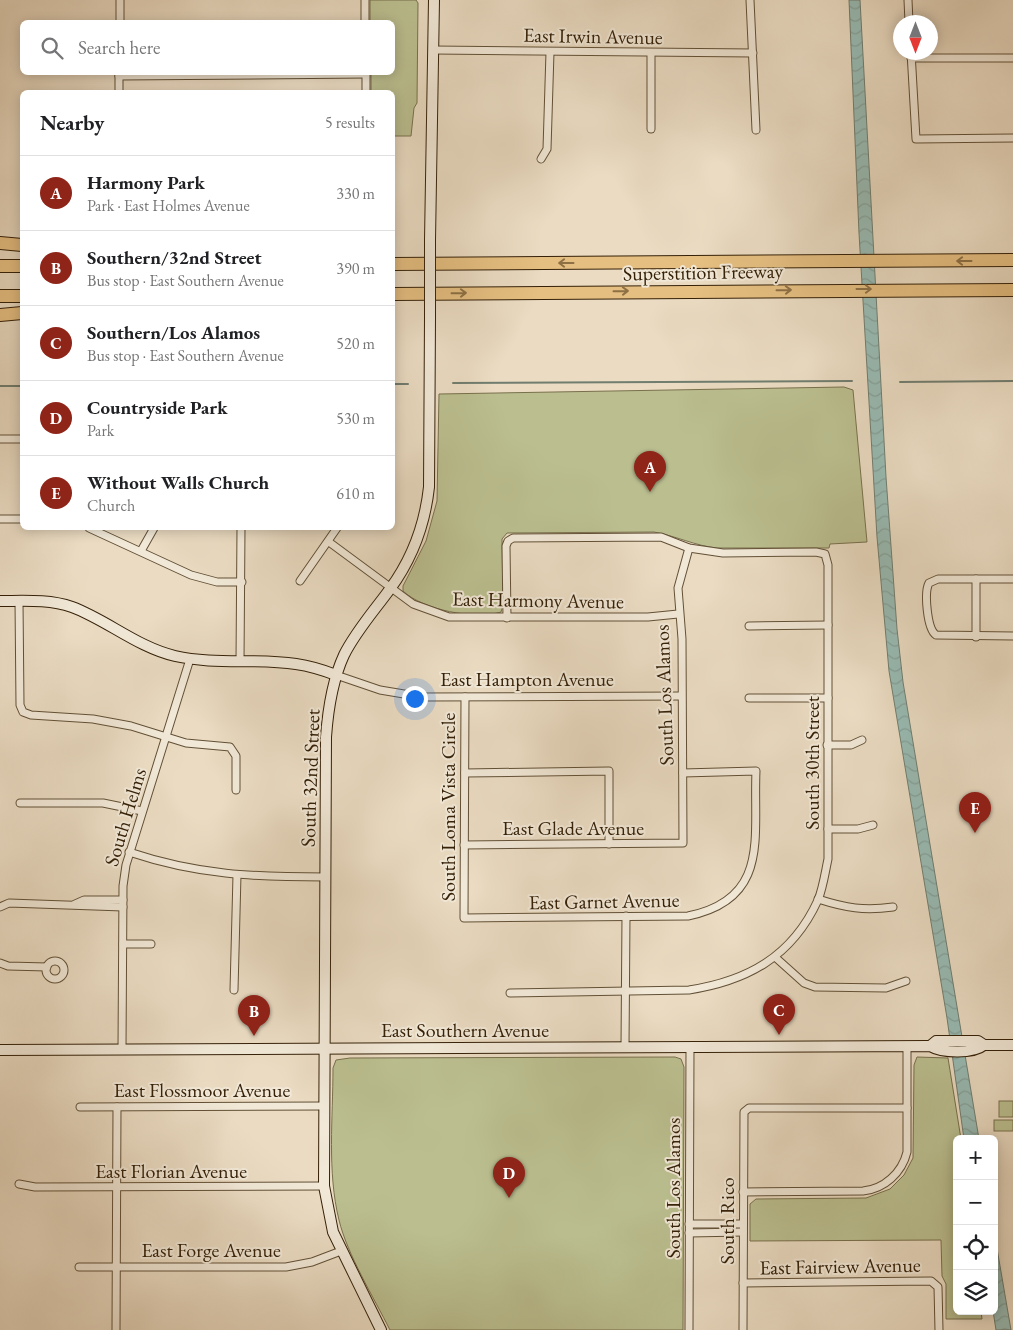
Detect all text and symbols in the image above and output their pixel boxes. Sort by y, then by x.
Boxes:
north arrow [893,15,938,60]
search box [20,20,395,75]
street label: East Irwin Avenue [523,22,663,50]
icon: search [38,34,66,62]
text: Search here [78,35,160,60]
text: Nearby [40,109,104,136]
text: 5 results [325,112,375,133]
text: Harmony Park [87,170,205,195]
text: A [50,183,62,204]
text: 330 m [336,183,375,204]
text: Park · East Holmes Avenue [87,195,250,216]
text: Southern/32nd Street [87,245,262,270]
one-way arrow [957,256,973,265]
text: B [51,258,61,279]
text: 390 m [336,258,375,279]
one-way arrow [559,258,575,268]
street label: Superstition Freeway [623,258,784,286]
text: Bus stop · East Southern Avenue [87,270,284,291]
one-way arrow [856,284,872,294]
one-way arrow [775,285,791,295]
one-way arrow [612,286,629,296]
one-way arrow [450,288,466,298]
text: Southern/Los Alamos [87,320,260,345]
text: C [50,333,62,354]
text: 520 m [336,333,375,354]
text: Bus stop · East Southern Avenue [87,345,284,366]
text: Countryside Park [87,395,228,420]
text: D [50,408,62,429]
text: 530 m [336,408,375,429]
text: Park [87,420,114,441]
pin: A [634,451,666,492]
text: Without Walls Church [87,470,269,495]
text: E [51,483,61,504]
text: 610 m [336,483,375,504]
text: Church [87,495,135,516]
street label: East Harmony Avenue [452,586,624,615]
street label: South Los Alamos [649,624,679,766]
street label: East Hampton Avenue [440,666,614,692]
your location [402,686,428,712]
street label: South 30th Street [799,695,825,830]
street label: South 32nd Street [295,708,325,847]
street label: South Loma Vista Circle [435,712,461,901]
street label: South Helms [98,765,152,869]
pin: E [959,792,991,833]
street label: East Glade Avenue [502,815,644,841]
street label: East Garnet Avenue [528,887,680,915]
pin: C [763,994,795,1035]
pin: B [238,995,270,1036]
street label: East Southern Avenue [381,1017,549,1043]
street label: East Flossmoor Avenue [114,1077,291,1103]
street label: South Los Alamos [660,1118,686,1258]
map controls [953,1135,998,1315]
button: + [953,1135,998,1180]
pin: D [493,1157,525,1198]
street label: East Florian Avenue [95,1158,247,1184]
street label: South Rico [714,1177,740,1265]
button: − [953,1180,998,1225]
button: locate [953,1225,998,1270]
street label: East Forge Avenue [141,1237,281,1263]
street label: East Fairview Avenue [759,1252,921,1280]
button: layers [953,1270,998,1315]

